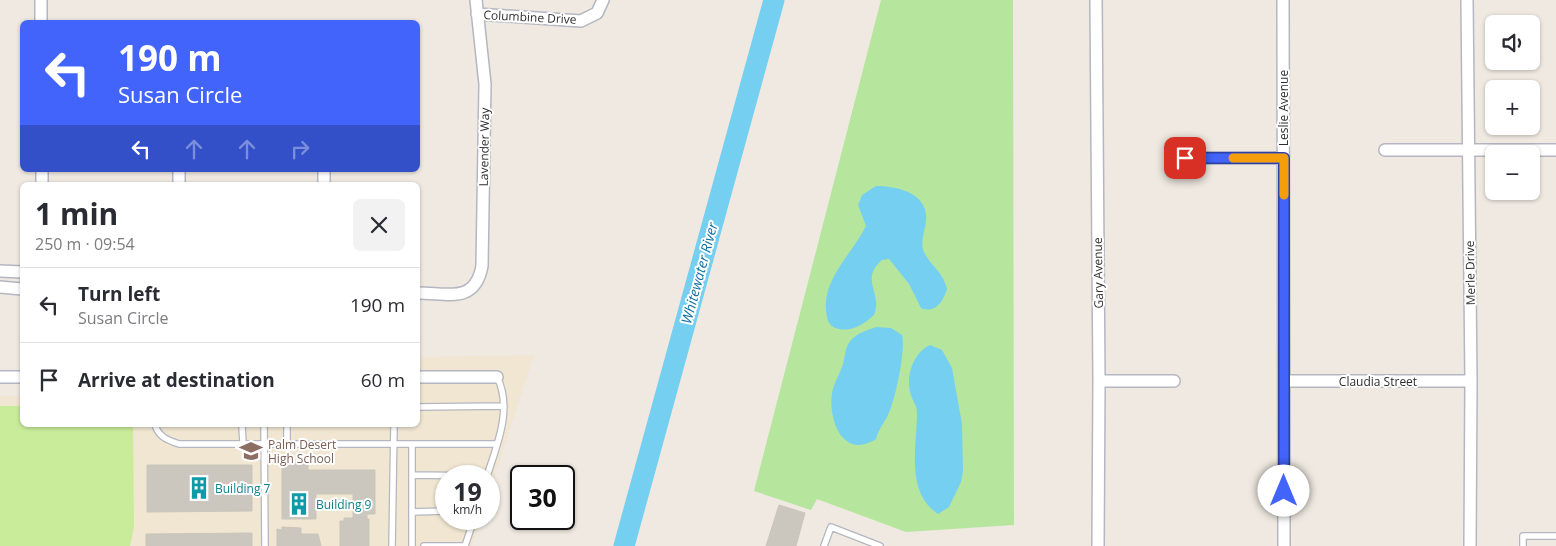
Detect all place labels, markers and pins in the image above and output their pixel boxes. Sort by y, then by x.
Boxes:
pin [1164,137,1206,179]
place label: Palm Desert High School [268,436,336,467]
school or university icon: Palm Desert High School [238,438,264,464]
building icon: Building 7 [186,475,212,501]
place label: Building 7 [215,480,271,497]
building icon: Building 9 [286,491,312,517]
place label: Building 9 [316,496,372,513]

